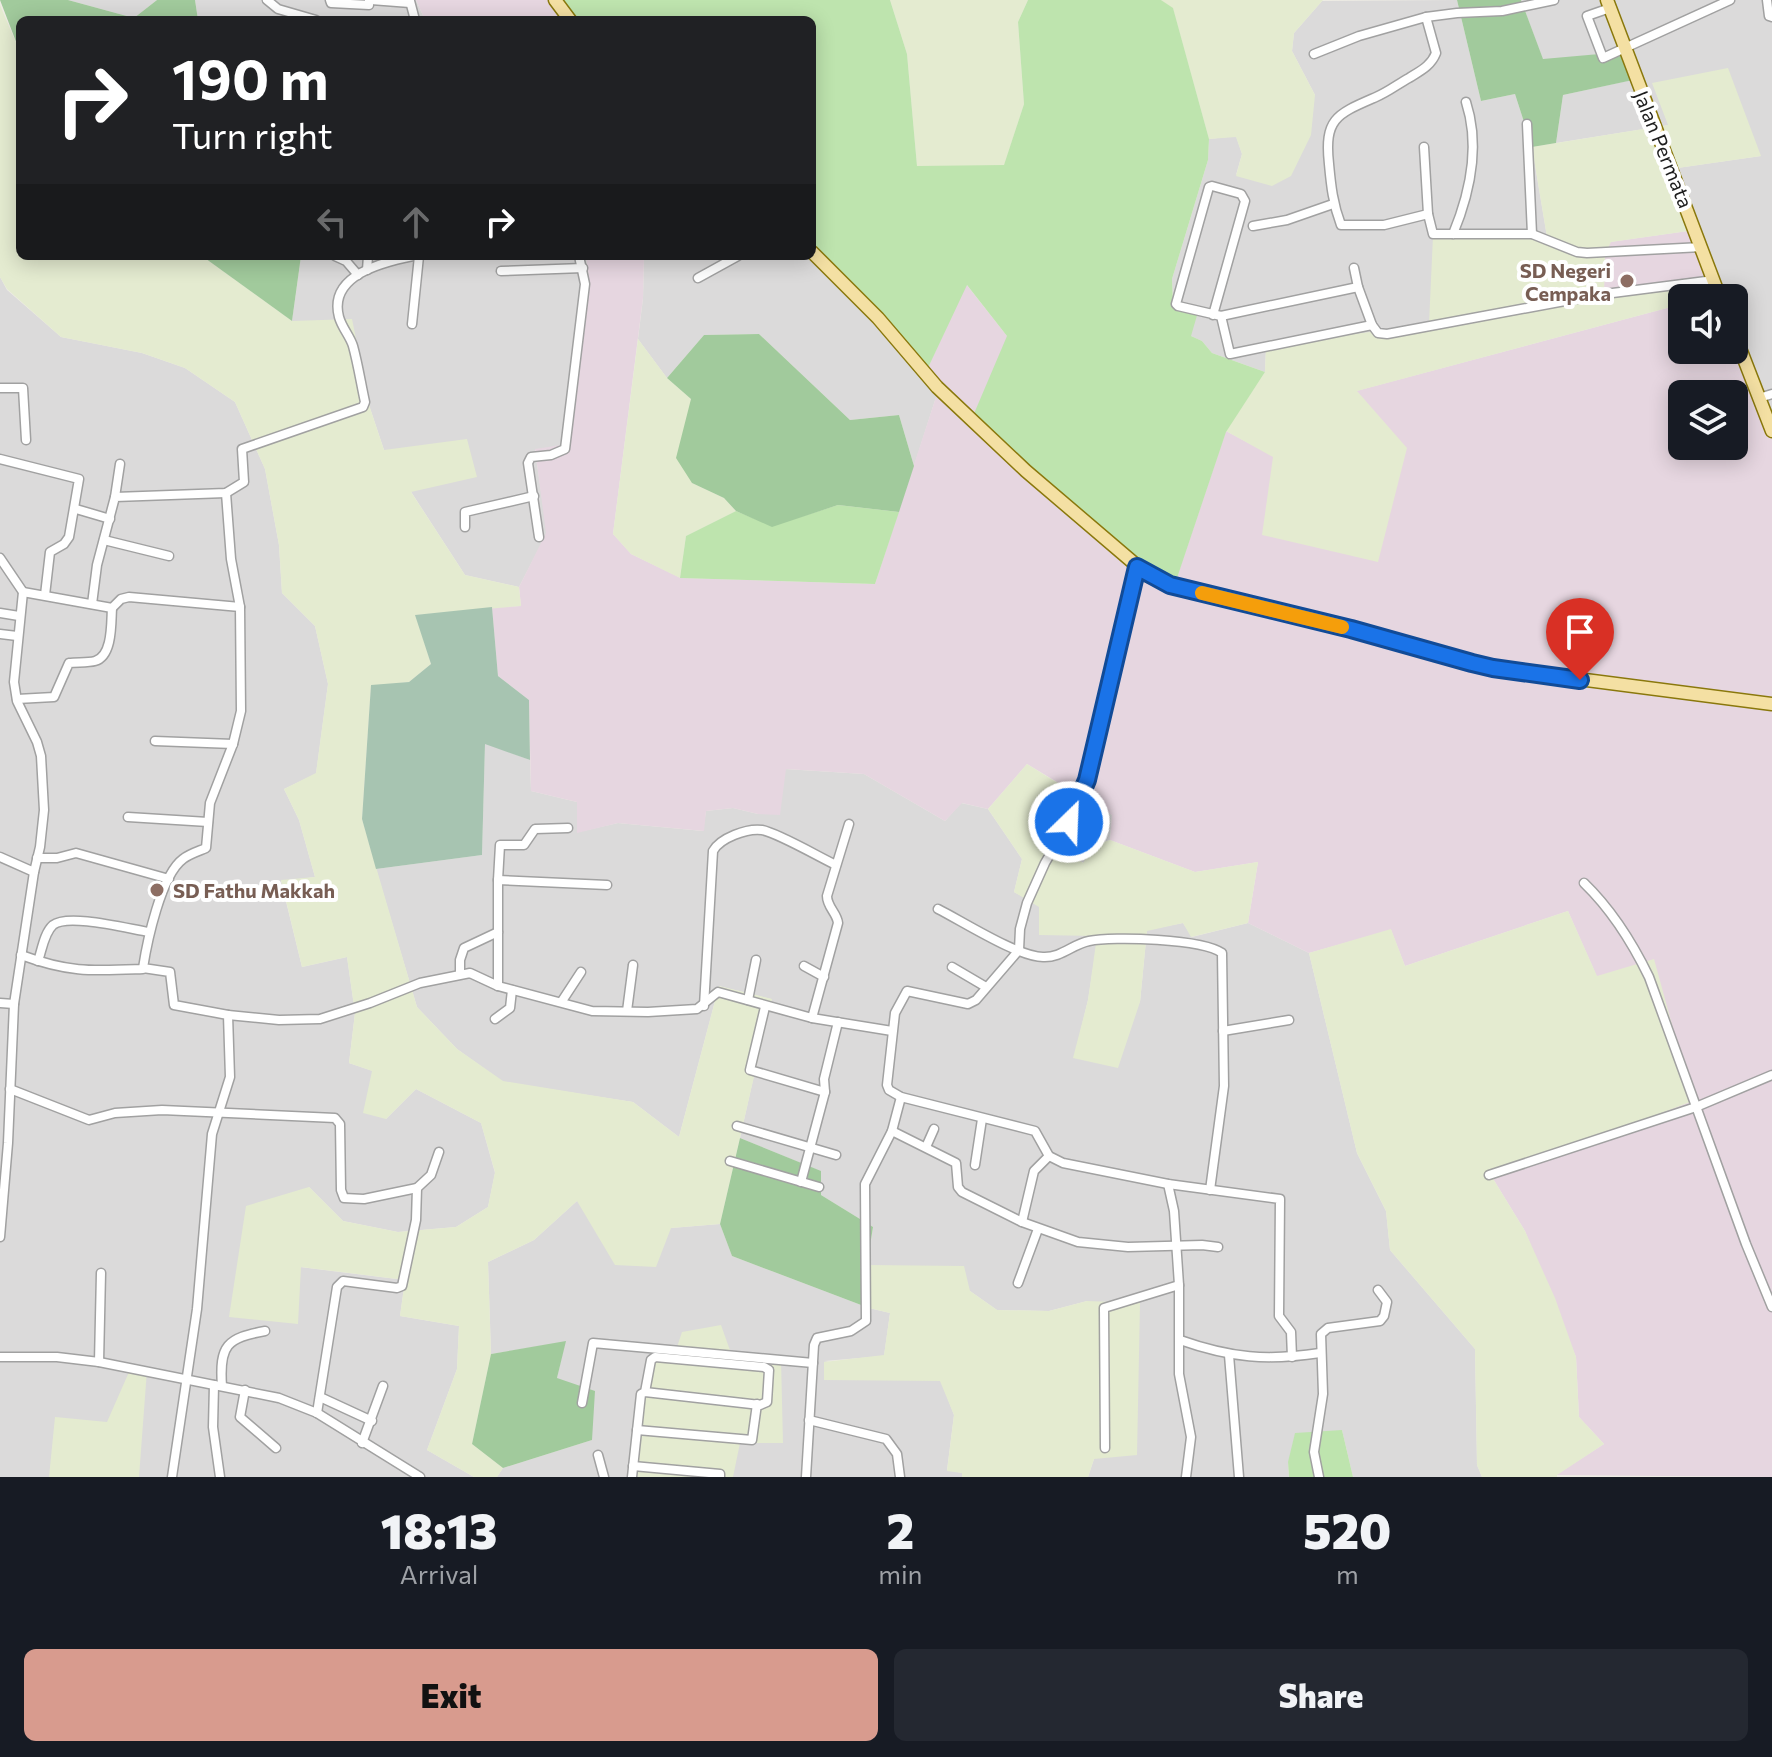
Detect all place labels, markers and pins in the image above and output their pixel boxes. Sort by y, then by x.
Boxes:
place label: SD Negeri Cempaka [1520,258,1611,305]
marker: SD Negeri Cempaka [1618,272,1636,290]
pin [1546,598,1614,680]
place label: SD Fathu Makkah [173,878,335,902]
marker: SD Fathu Makkah [148,881,166,899]

